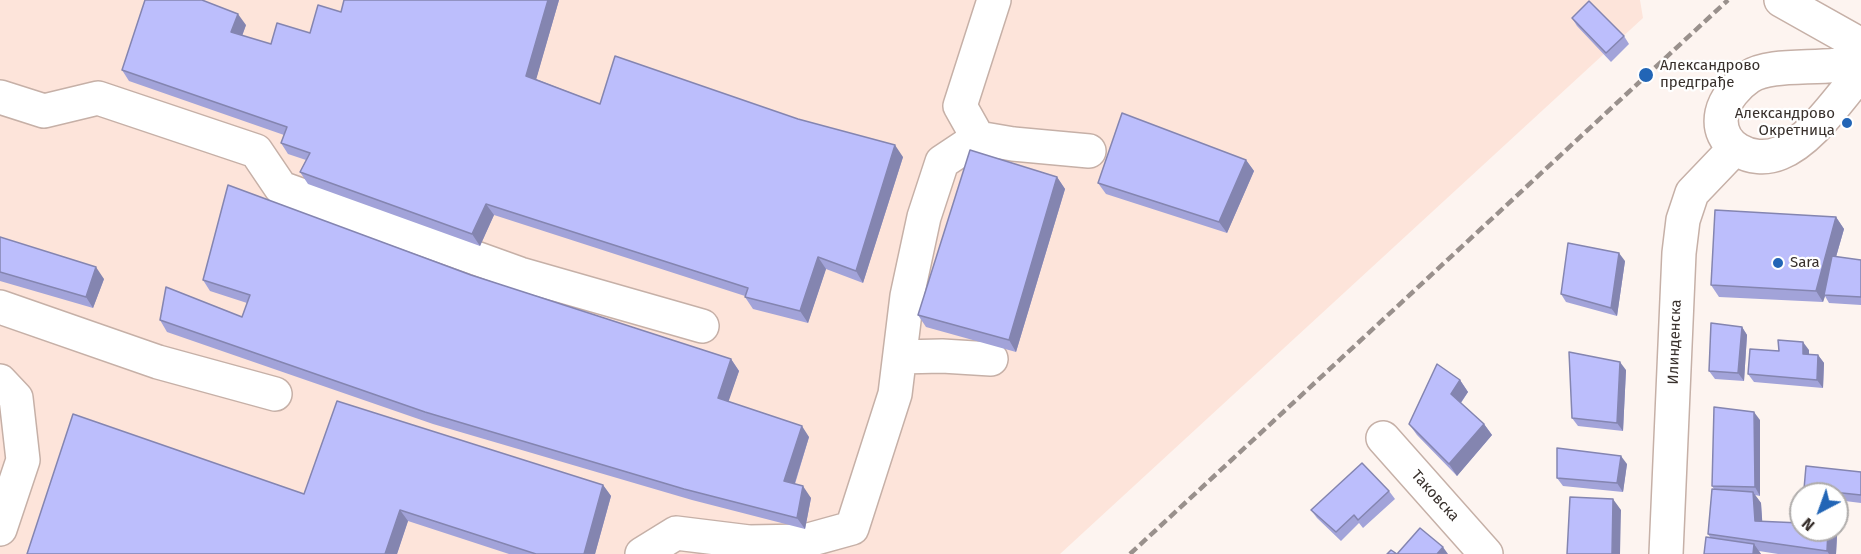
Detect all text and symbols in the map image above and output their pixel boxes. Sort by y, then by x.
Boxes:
place label: Александрово предграђе [1660,57,1760,92]
marker: Александрово предграђе [1637,66,1655,84]
place label: Александрово Окретница [1735,105,1835,140]
marker: Александрово Окретница [1840,116,1854,130]
place label: Sara [1790,254,1820,272]
marker: Sara [1771,256,1785,270]
street label: Илинденска [1665,299,1685,385]
street label: Таковска [1407,467,1463,525]
north arrow [1789,482,1849,542]
text: N [1798,514,1818,535]

